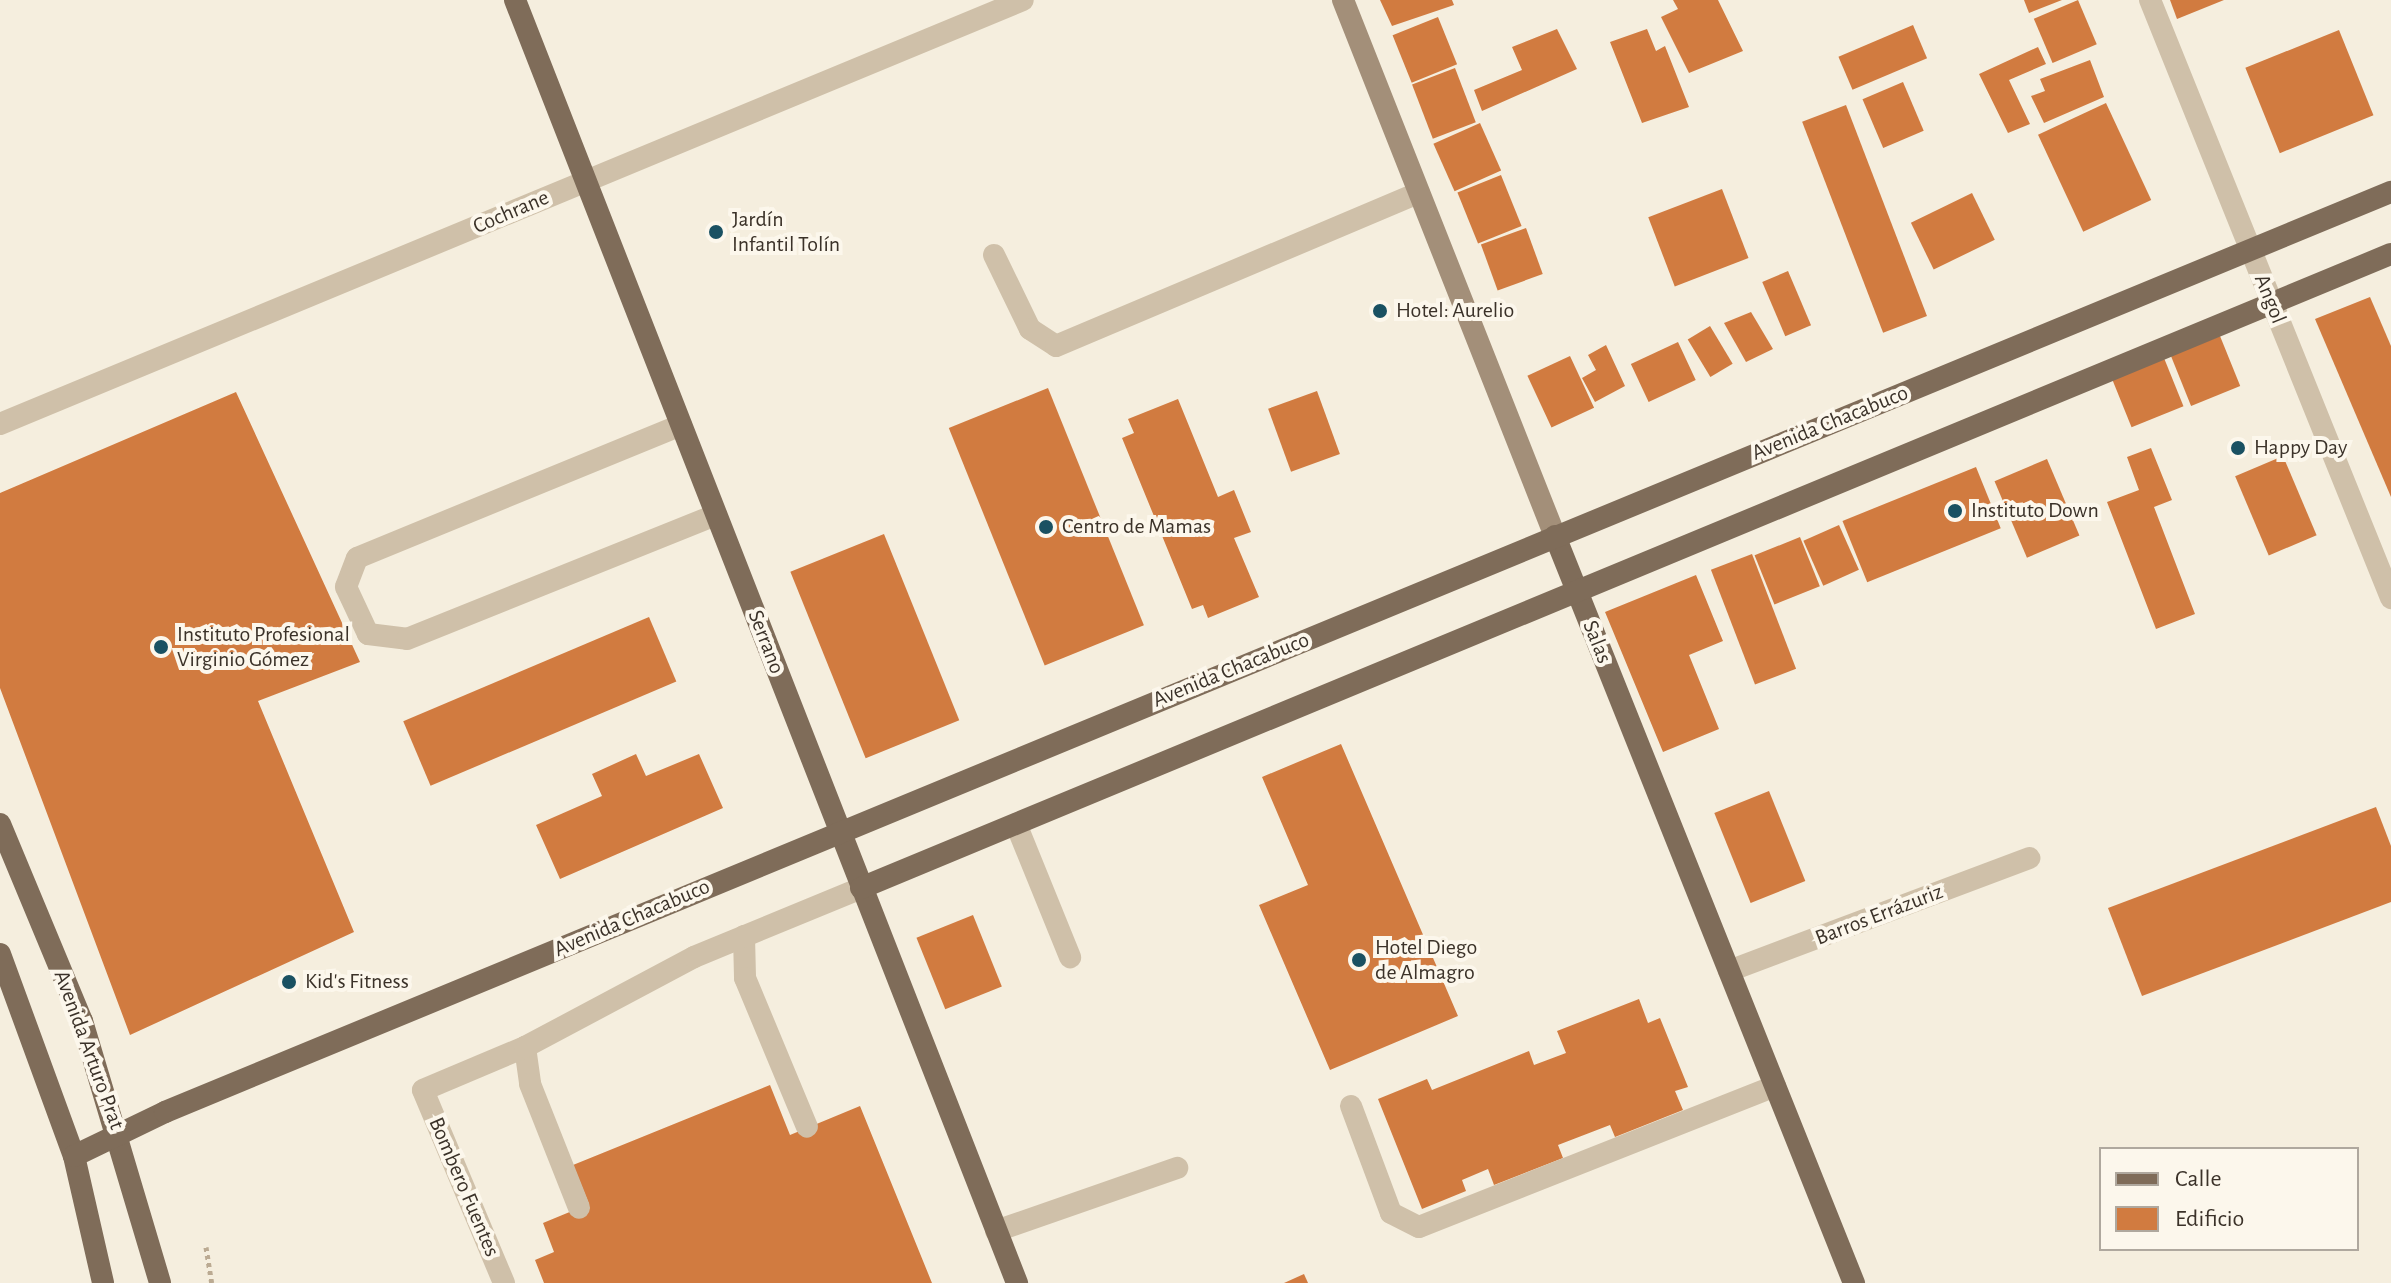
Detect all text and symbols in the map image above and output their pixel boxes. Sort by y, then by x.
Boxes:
street label: Cochrane [469,184,553,240]
place label: Jardín Infantil Tolín [732,206,840,258]
marker: Jardín Infantil Tolín [707,223,725,241]
street label: Angol [2248,271,2292,327]
place label: Hotel: Aurelio [1396,298,1514,324]
marker: Hotel: Aurelio [1371,302,1389,320]
street label: Avenida Chacabuco [1748,380,1912,466]
place label: Happy Day [2254,435,2347,461]
marker: Happy Day [2229,439,2247,457]
place label: Instituto Down [1971,498,2099,524]
marker: Instituto Down [1946,502,1964,520]
place label: Centro de Mamas [1062,514,1211,540]
marker: Centro de Mamas [1037,518,1055,536]
street label: Serrano [742,606,790,678]
street label: Salas [1577,617,1617,667]
place label: Instituto Profesional Virginio Gómez [177,621,350,672]
street label: Avenida Chacabuco [1149,627,1313,713]
marker: Instituto Profesional Virginio Gómez [152,638,170,656]
street label: Avenida Chacabuco [550,873,714,963]
street label: Barros Errázuriz [1811,879,1947,951]
place label: Hotel Diego de Almagro [1375,934,1477,986]
marker: Hotel Diego de Almagro [1350,951,1368,969]
street label: Avenida Arturo Prat [48,967,130,1133]
place label: Kid's Fitness [305,969,409,995]
marker: Kid's Fitness [280,973,298,991]
street label: Bombero Fuentes [423,1113,505,1261]
legend [2099,1147,2359,1251]
text: Calle [2175,1167,2222,1191]
text: Edificio [2175,1207,2244,1231]

